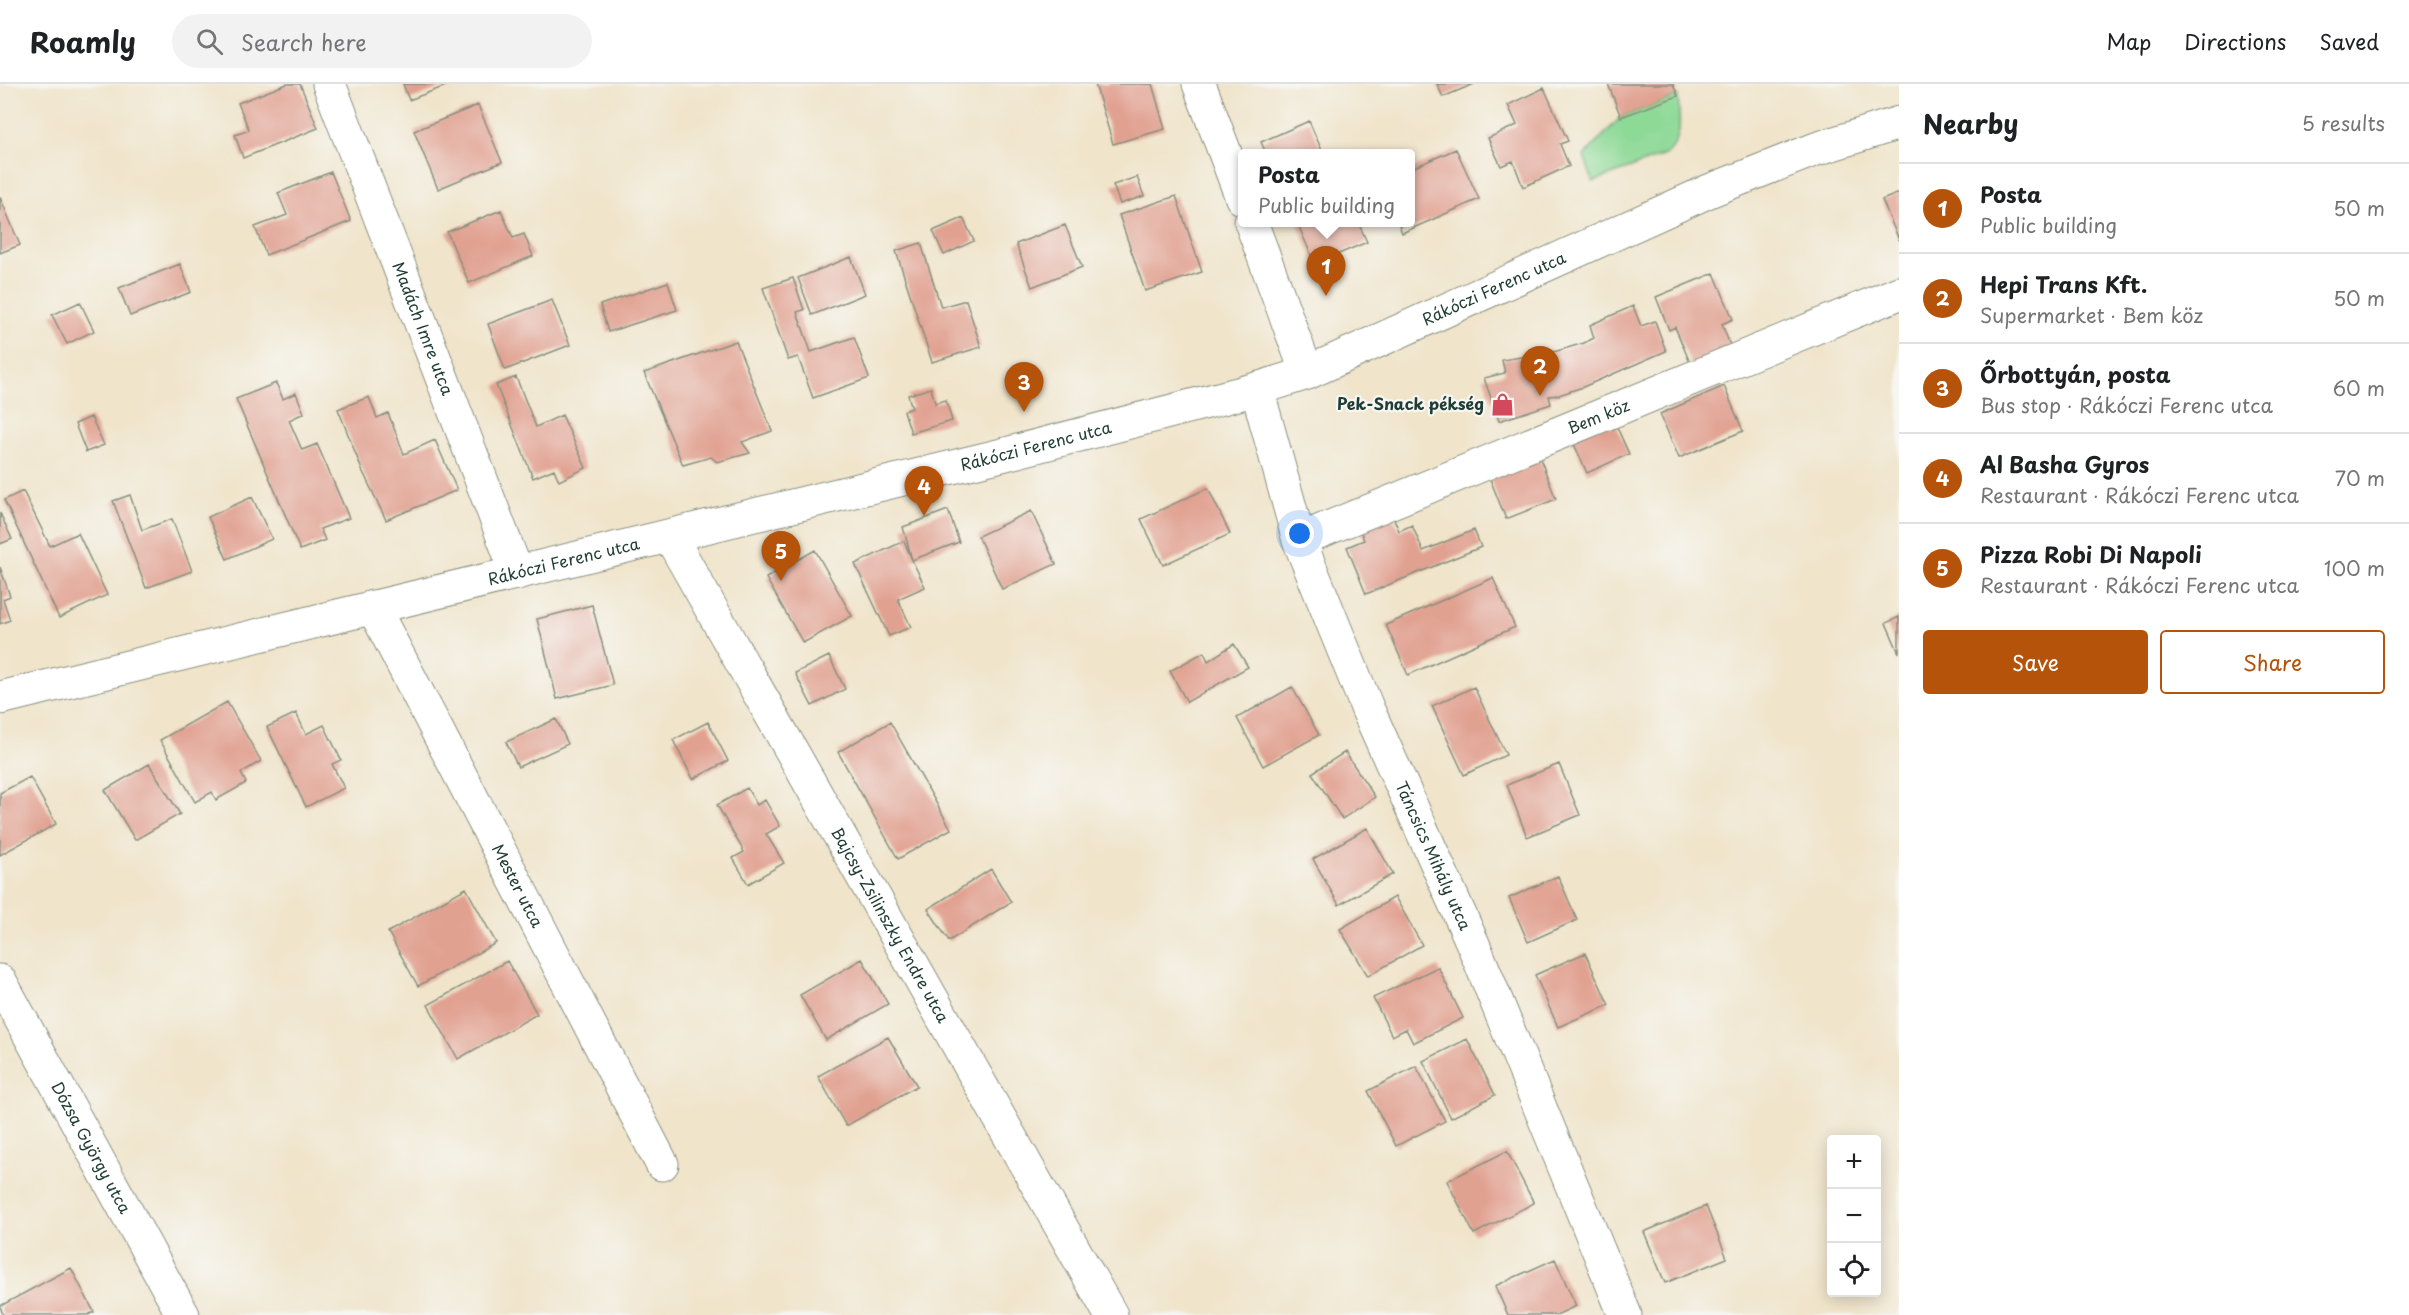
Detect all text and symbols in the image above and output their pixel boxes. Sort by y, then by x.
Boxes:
search box [172,14,592,68]
text: Roamly [30,20,136,63]
icon: search [193,25,226,58]
text: Search here [241,25,367,58]
text: Map [2106,25,2151,57]
text: Directions [2184,25,2286,57]
text: Saved [2319,25,2379,57]
text: Nearby [1923,104,2018,143]
text: 5 results [2302,108,2385,138]
popup [1238,149,1415,227]
text: Posta [1258,157,1320,190]
text: Posta [1980,177,2042,210]
text: Public building [1258,190,1395,220]
text: 1 [1938,193,1947,223]
text: 50 m [2333,193,2385,223]
text: Public building [1980,210,2117,240]
street label: Rákóczi Ferenc utca [1418,245,1569,330]
pin: 1 [1306,246,1346,296]
street label: Madách Imre utca [387,258,461,398]
text: Hepi Trans Kft. [1980,267,2147,300]
text: 2 [1935,283,1950,313]
text: 50 m [2333,283,2385,313]
text: Supermarket · Bem köz [1980,300,2203,330]
pin: 2 [1520,346,1560,396]
text: Őrbottyán, posta [1980,357,2171,390]
pin: 3 [1004,362,1044,412]
text: 3 [1936,373,1949,403]
text: 60 m [2333,373,2385,403]
text: Bus stop · Rákóczi Ferenc utca [1980,390,2273,420]
place label: Pek-Snack pékség [1337,391,1484,415]
shop icon: Pek-Snack pékség [1489,391,1515,417]
street label: Bem köz [1564,392,1633,439]
street label: Rákóczi Ferenc utca [957,414,1114,476]
text: Al Basha Gyros [1980,447,2149,480]
text: 4 [1936,463,1949,493]
text: 70 m [2335,463,2385,493]
pin: 4 [904,466,944,516]
text: Restaurant · Rákóczi Ferenc utca [1980,480,2299,510]
your location [1285,519,1314,548]
street label: Rákóczi Ferenc utca [485,530,642,590]
pin: 5 [762,532,800,581]
text: Pizza Robi Di Napoli [1980,537,2202,570]
text: 5 [1936,553,1949,583]
text: 100 m [2324,553,2385,583]
text: Restaurant · Rákóczi Ferenc utca [1980,570,2299,600]
button: Save [1923,630,2148,694]
button: Share [2160,630,2385,694]
street label: Táncsics Mihály utca [1390,777,1478,934]
street label: Bajcsy-Zsilinszky Endre utca [826,822,956,1027]
street label: Mester utca [487,839,550,931]
street label: Dózsa György utca [46,1077,138,1217]
map controls [1827,1135,1881,1297]
button: + [1827,1135,1881,1189]
button: − [1827,1189,1881,1243]
button: locate [1827,1243,1881,1297]

